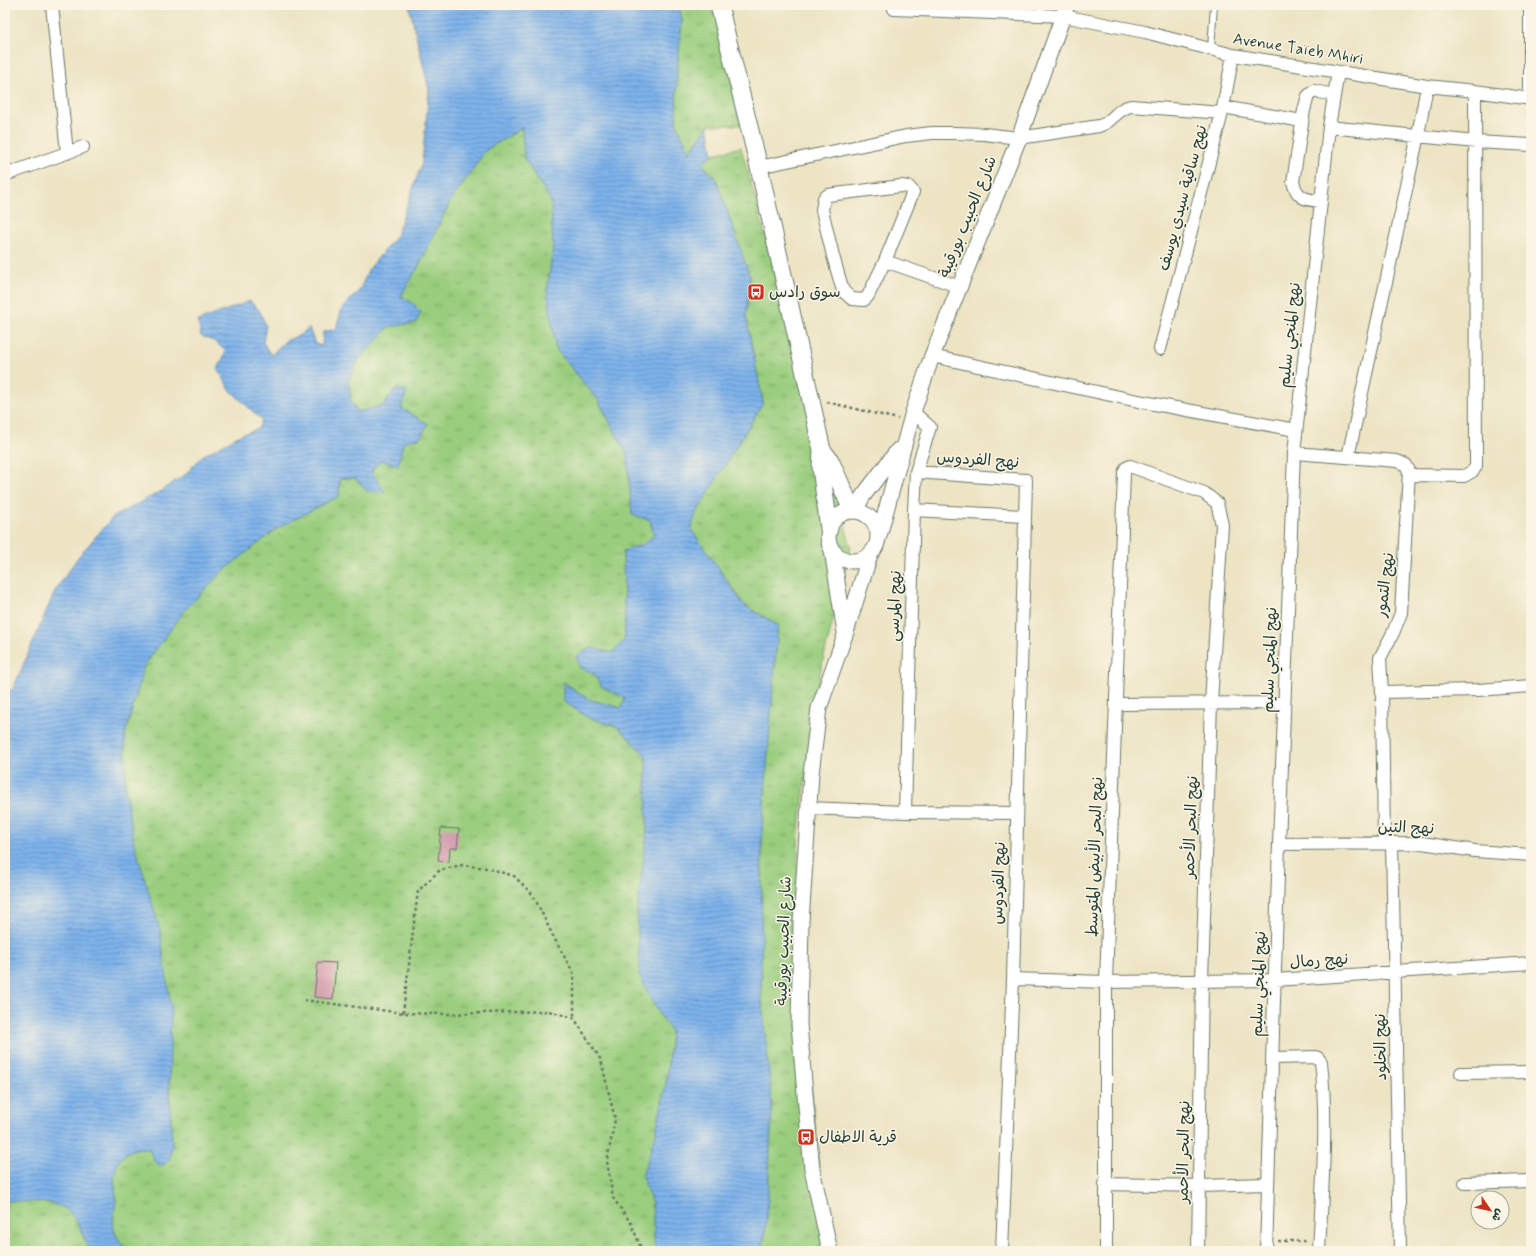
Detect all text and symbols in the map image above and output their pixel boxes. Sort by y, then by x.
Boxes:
street label: Avenue Taïeb Mhiri [1231,28,1365,70]
street label: نهج ساقية سيدي يوسف [1153,123,1213,273]
street label: شارع الحبيب بورقيبة [934,153,1002,281]
street label: نهج المنجي سليم [1274,281,1309,389]
bus stop icon: سوق رادس [746,282,766,302]
place label: سوق رادس [769,282,841,303]
street label: نهج الفردوس [936,447,1020,473]
street label: نهج التمور [1370,551,1399,620]
street label: نهج المرسى [883,570,907,642]
street label: نهج المنجي سليم [1258,607,1285,713]
street label: نهج البحر الأحمر [1178,775,1203,881]
street label: نهج البحر الأبيض المتوسط [1081,776,1108,938]
street label: نهج التين [1377,817,1435,839]
street label: نهج الفردوس [987,841,1011,925]
street label: شارع الحبيب بورقيبة [771,876,797,1006]
street label: نهج المنجي سليم [1247,931,1274,1037]
street label: نهج رمال [1289,948,1349,974]
street label: نهج الخلود [1370,1013,1392,1081]
street label: نهج البحر الأحمر [1172,1100,1195,1206]
bus stop icon: قرية الاطفال [796,1127,816,1147]
place label: قرية الاطفال [819,1127,897,1148]
north arrow [1470,1190,1510,1230]
text: ش [1488,1206,1507,1224]

